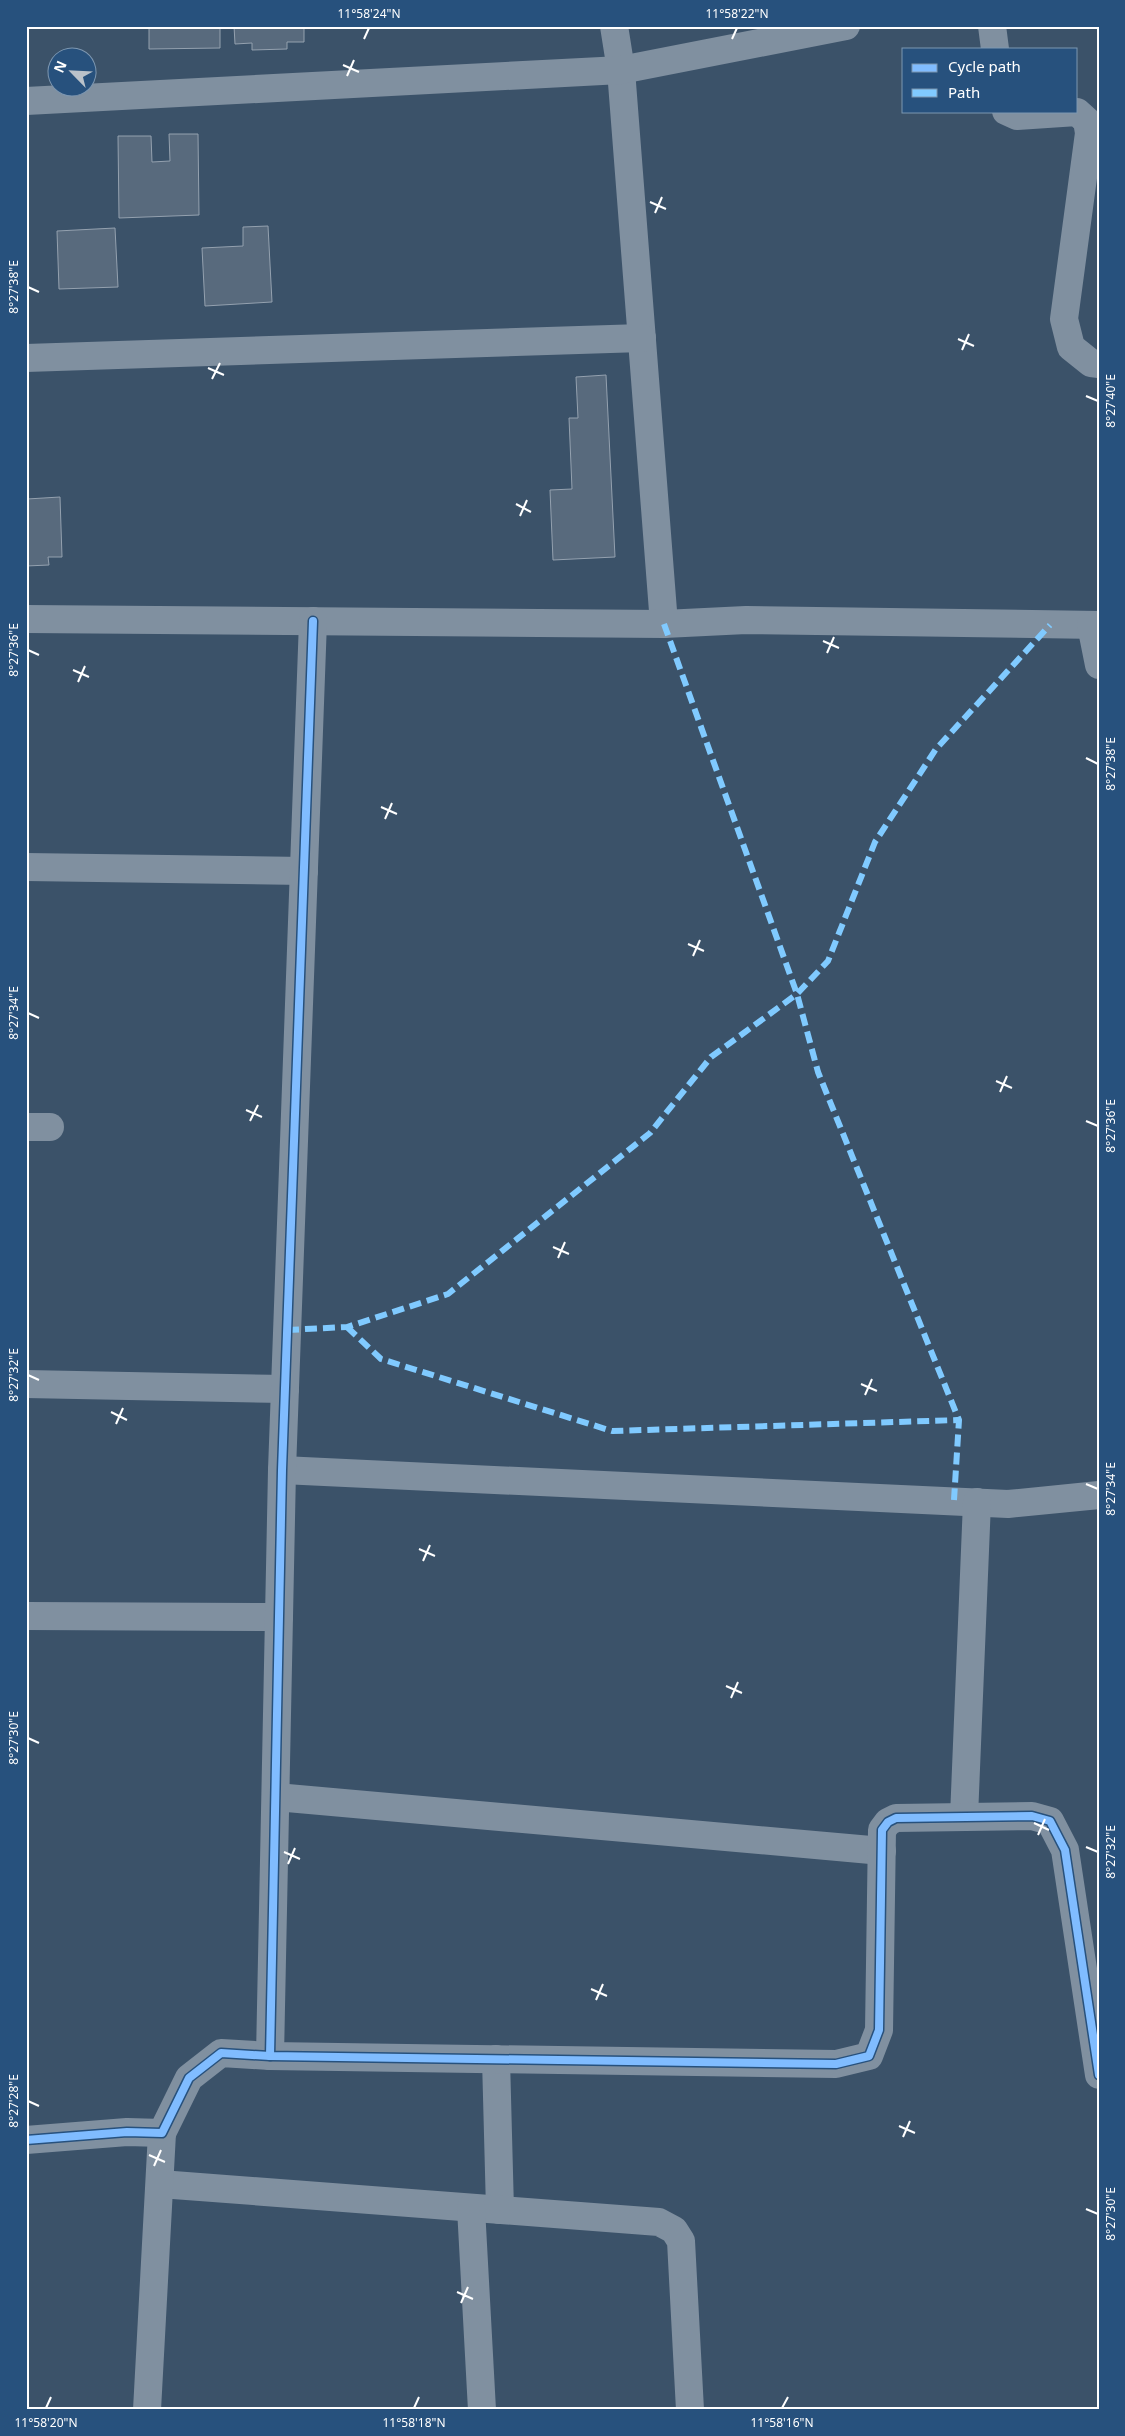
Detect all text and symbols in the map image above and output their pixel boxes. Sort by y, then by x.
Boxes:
text: 11°58'24"N [337,5,401,22]
text: 11°58'22"N [705,5,769,22]
north arrow [48,48,98,98]
legend [902,48,1078,112]
text: Cycle path [948,56,1021,76]
text: N [49,57,71,76]
text: Path [948,82,980,102]
text: 8°27'38"E [5,260,22,314]
text: 8°27'40"E [1102,374,1119,428]
text: 8°27'36"E [5,623,22,677]
text: 8°27'38"E [1102,737,1119,791]
text: 8°27'34"E [5,986,22,1040]
text: 8°27'36"E [1102,1099,1119,1153]
text: 8°27'32"E [5,1348,22,1402]
text: 8°27'34"E [1102,1462,1119,1516]
text: 8°27'30"E [5,1711,22,1765]
text: 8°27'32"E [1102,1825,1119,1879]
text: 8°27'28"E [5,2074,22,2128]
text: 8°27'30"E [1102,2187,1119,2241]
text: 11°58'20"N [14,2414,78,2431]
text: 11°58'18"N [382,2414,446,2431]
text: 11°58'16"N [750,2414,814,2431]

